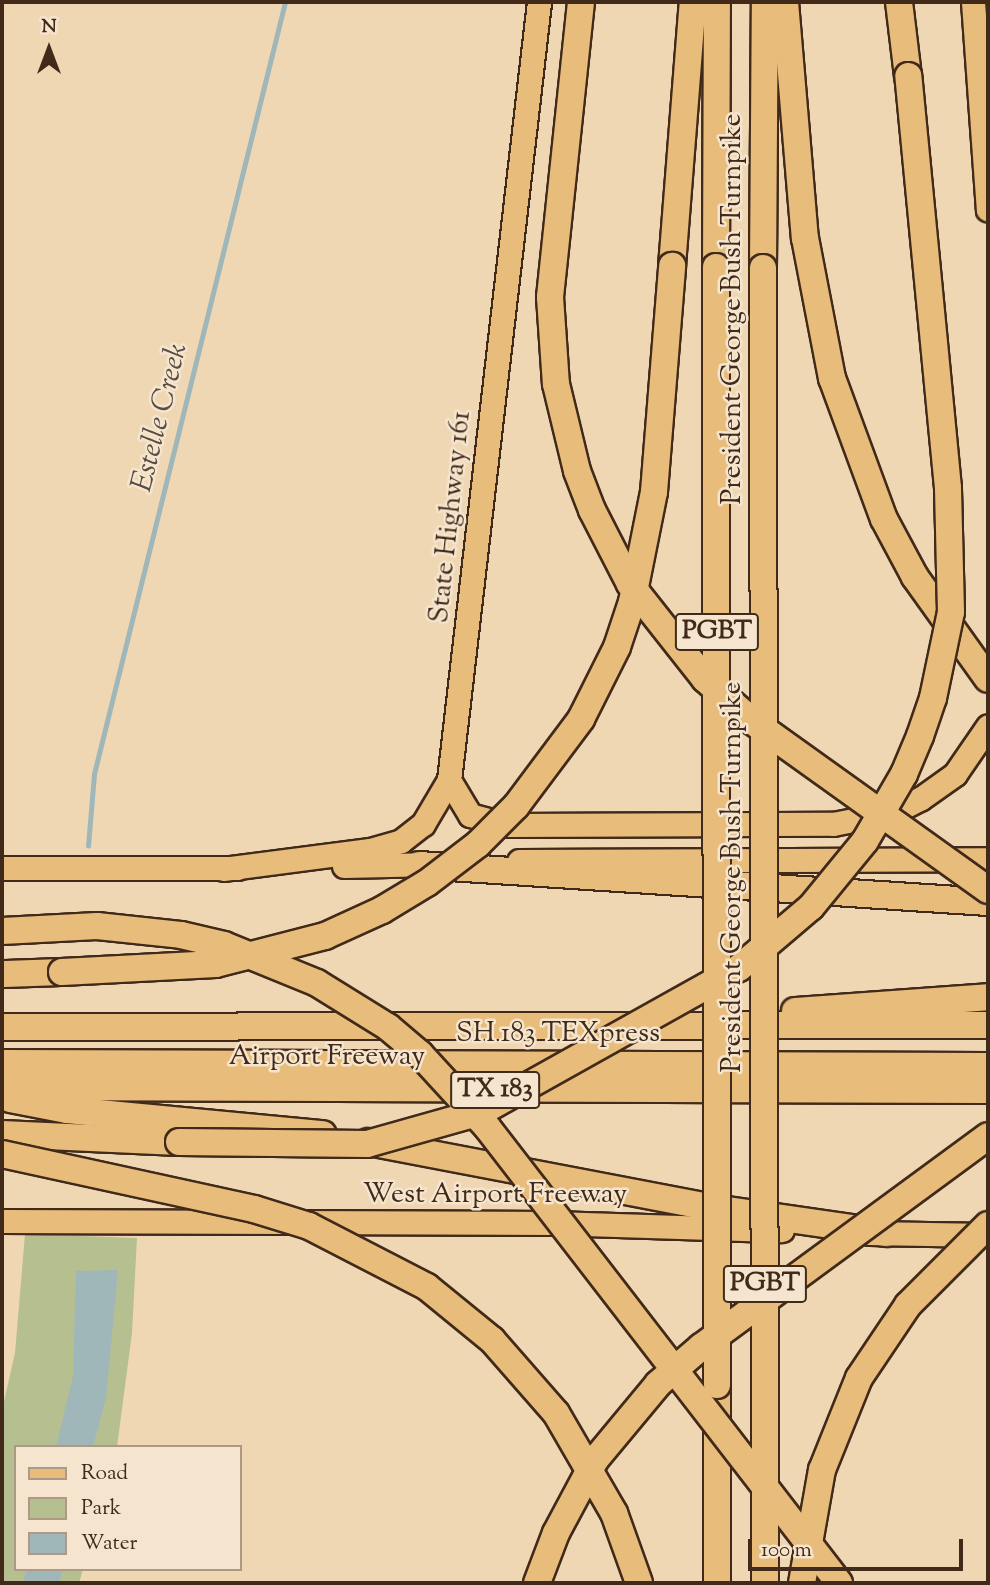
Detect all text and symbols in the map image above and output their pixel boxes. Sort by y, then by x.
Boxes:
north arrow [14,14,84,84]
text: N [41,14,57,41]
street label: President George Bush Turnpike [716,113,750,505]
water label: Estelle Creek [125,340,197,496]
street label: State Highway 161 [423,409,479,625]
road number: PGBT [673,610,761,654]
street label: President George Bush Turnpike [716,681,750,1073]
street label: SH 183 TEXpress [456,1017,660,1051]
street label: Airport Freeway [229,1040,425,1074]
road number: TX 183 [449,1068,540,1112]
street label: West Airport Freeway [363,1178,627,1212]
road number: PGBT [721,1261,809,1306]
legend [14,1445,242,1571]
text: Road [81,1459,128,1489]
text: Park [81,1494,121,1524]
scale bar [752,1526,967,1570]
text: Water [81,1529,137,1559]
text: 100 m [761,1536,812,1566]

